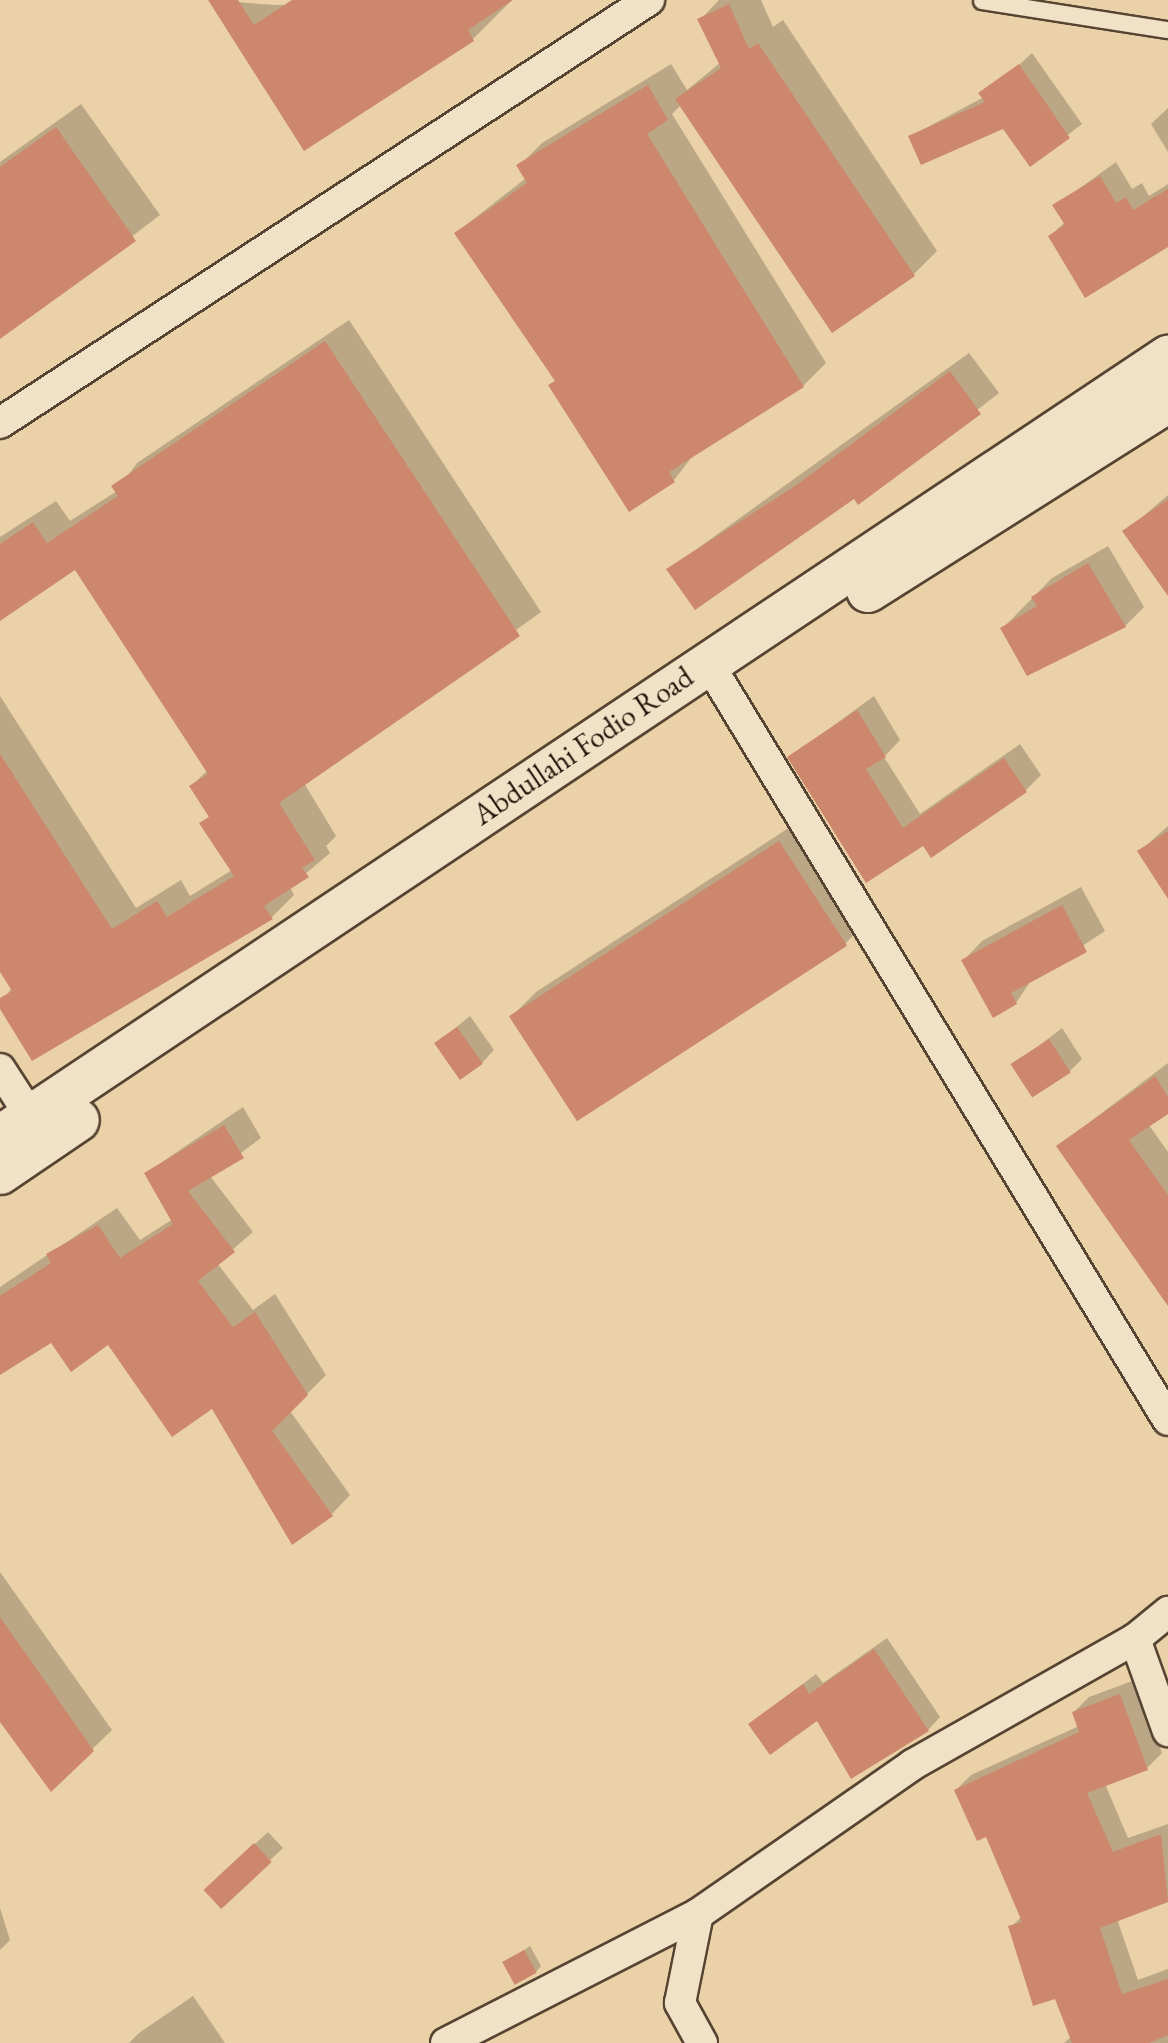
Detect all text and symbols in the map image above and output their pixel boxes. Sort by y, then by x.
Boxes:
street label: Abdullahi Fodio Road [466,659,700,833]

